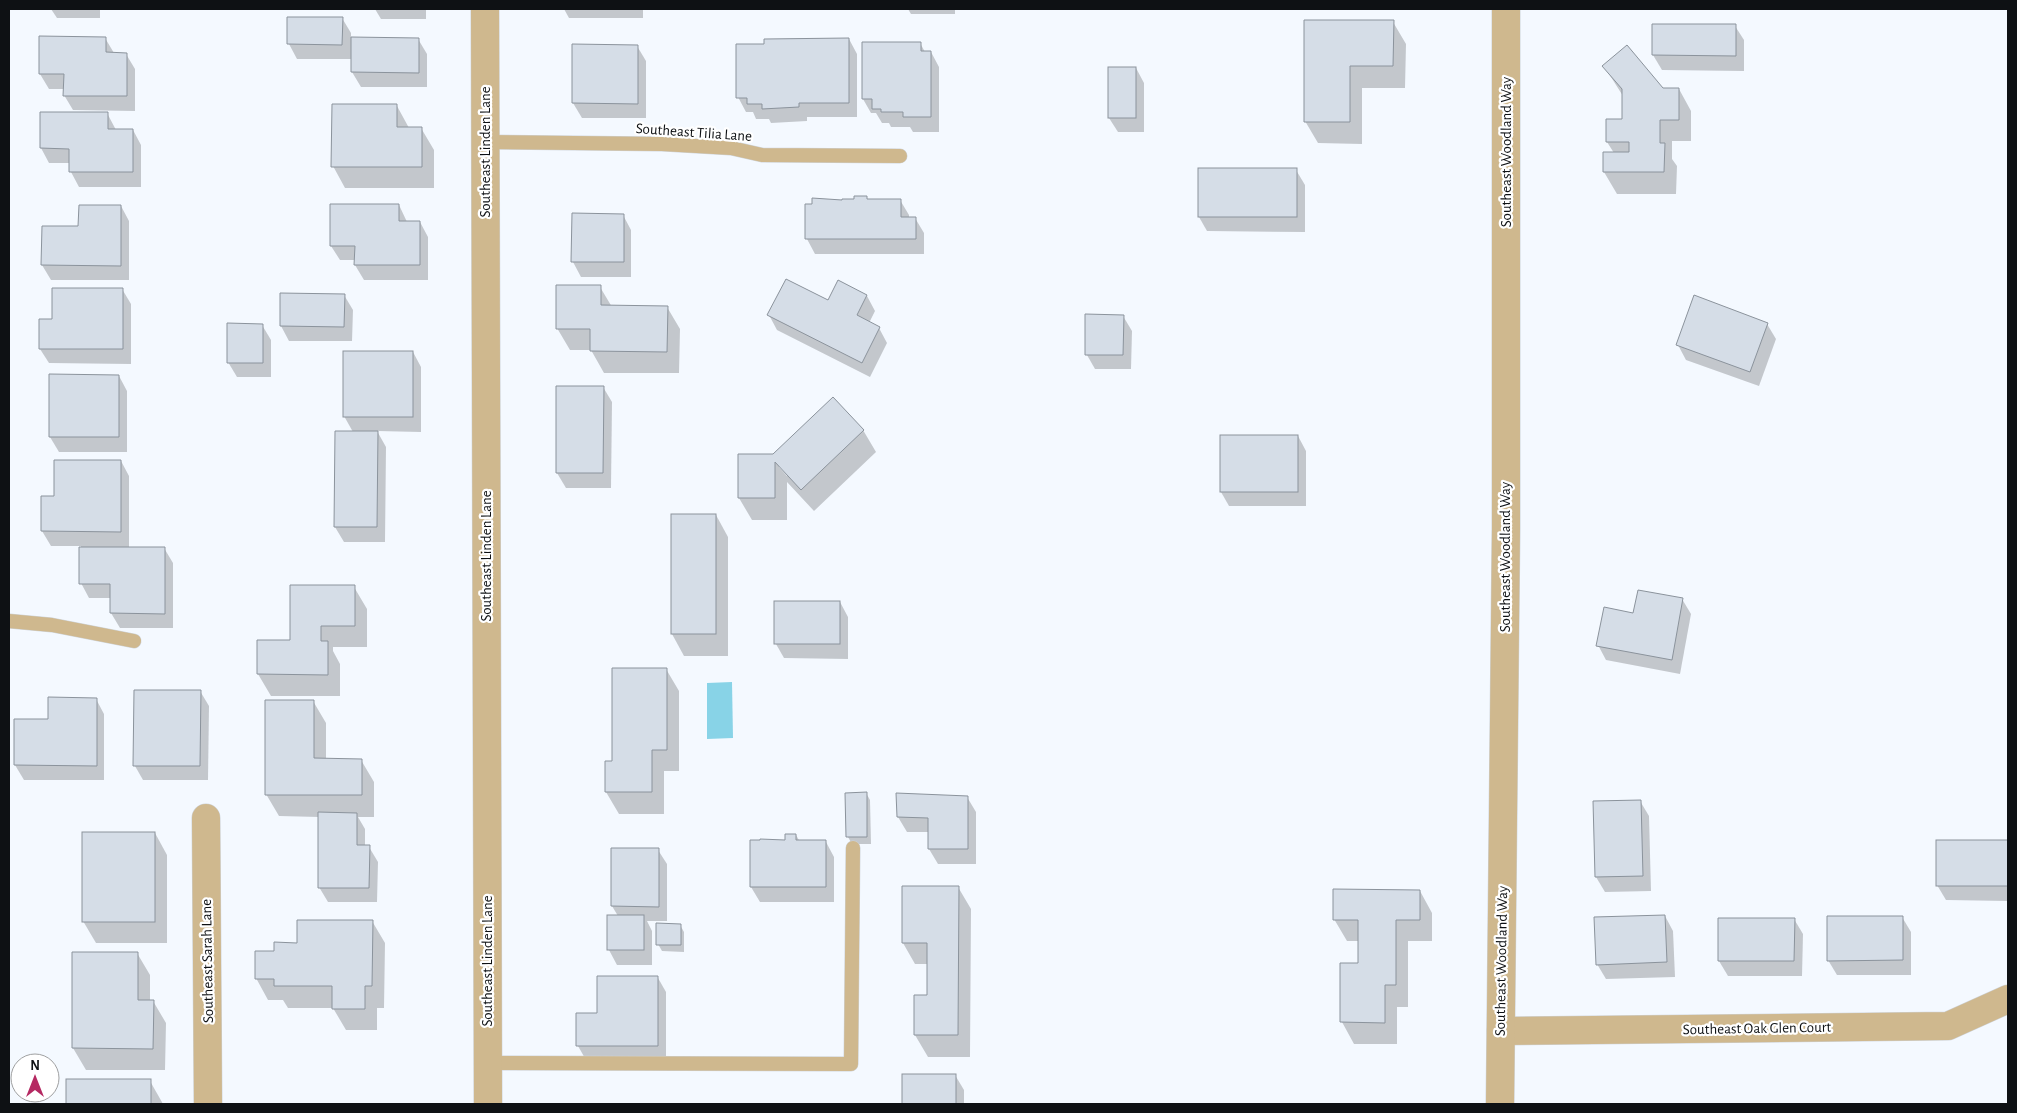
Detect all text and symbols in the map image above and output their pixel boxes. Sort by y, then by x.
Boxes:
street label: Southeast Woodland Way [1499,76,1514,227]
street label: Southeast Linden Lane [478,86,493,218]
street label: Southeast Tilia Lane [635,121,753,144]
street label: Southeast Woodland Way [1498,481,1513,632]
street label: Southeast Linden Lane [479,490,494,622]
street label: Southeast Woodland Way [1493,885,1510,1036]
street label: Southeast Linden Lane [480,895,495,1027]
street label: Southeast Sarah Lane [199,899,216,1023]
street label: Southeast Oak Glen Court [1683,1020,1832,1037]
north arrow [10,1053,60,1103]
text: N [30,1059,40,1073]

